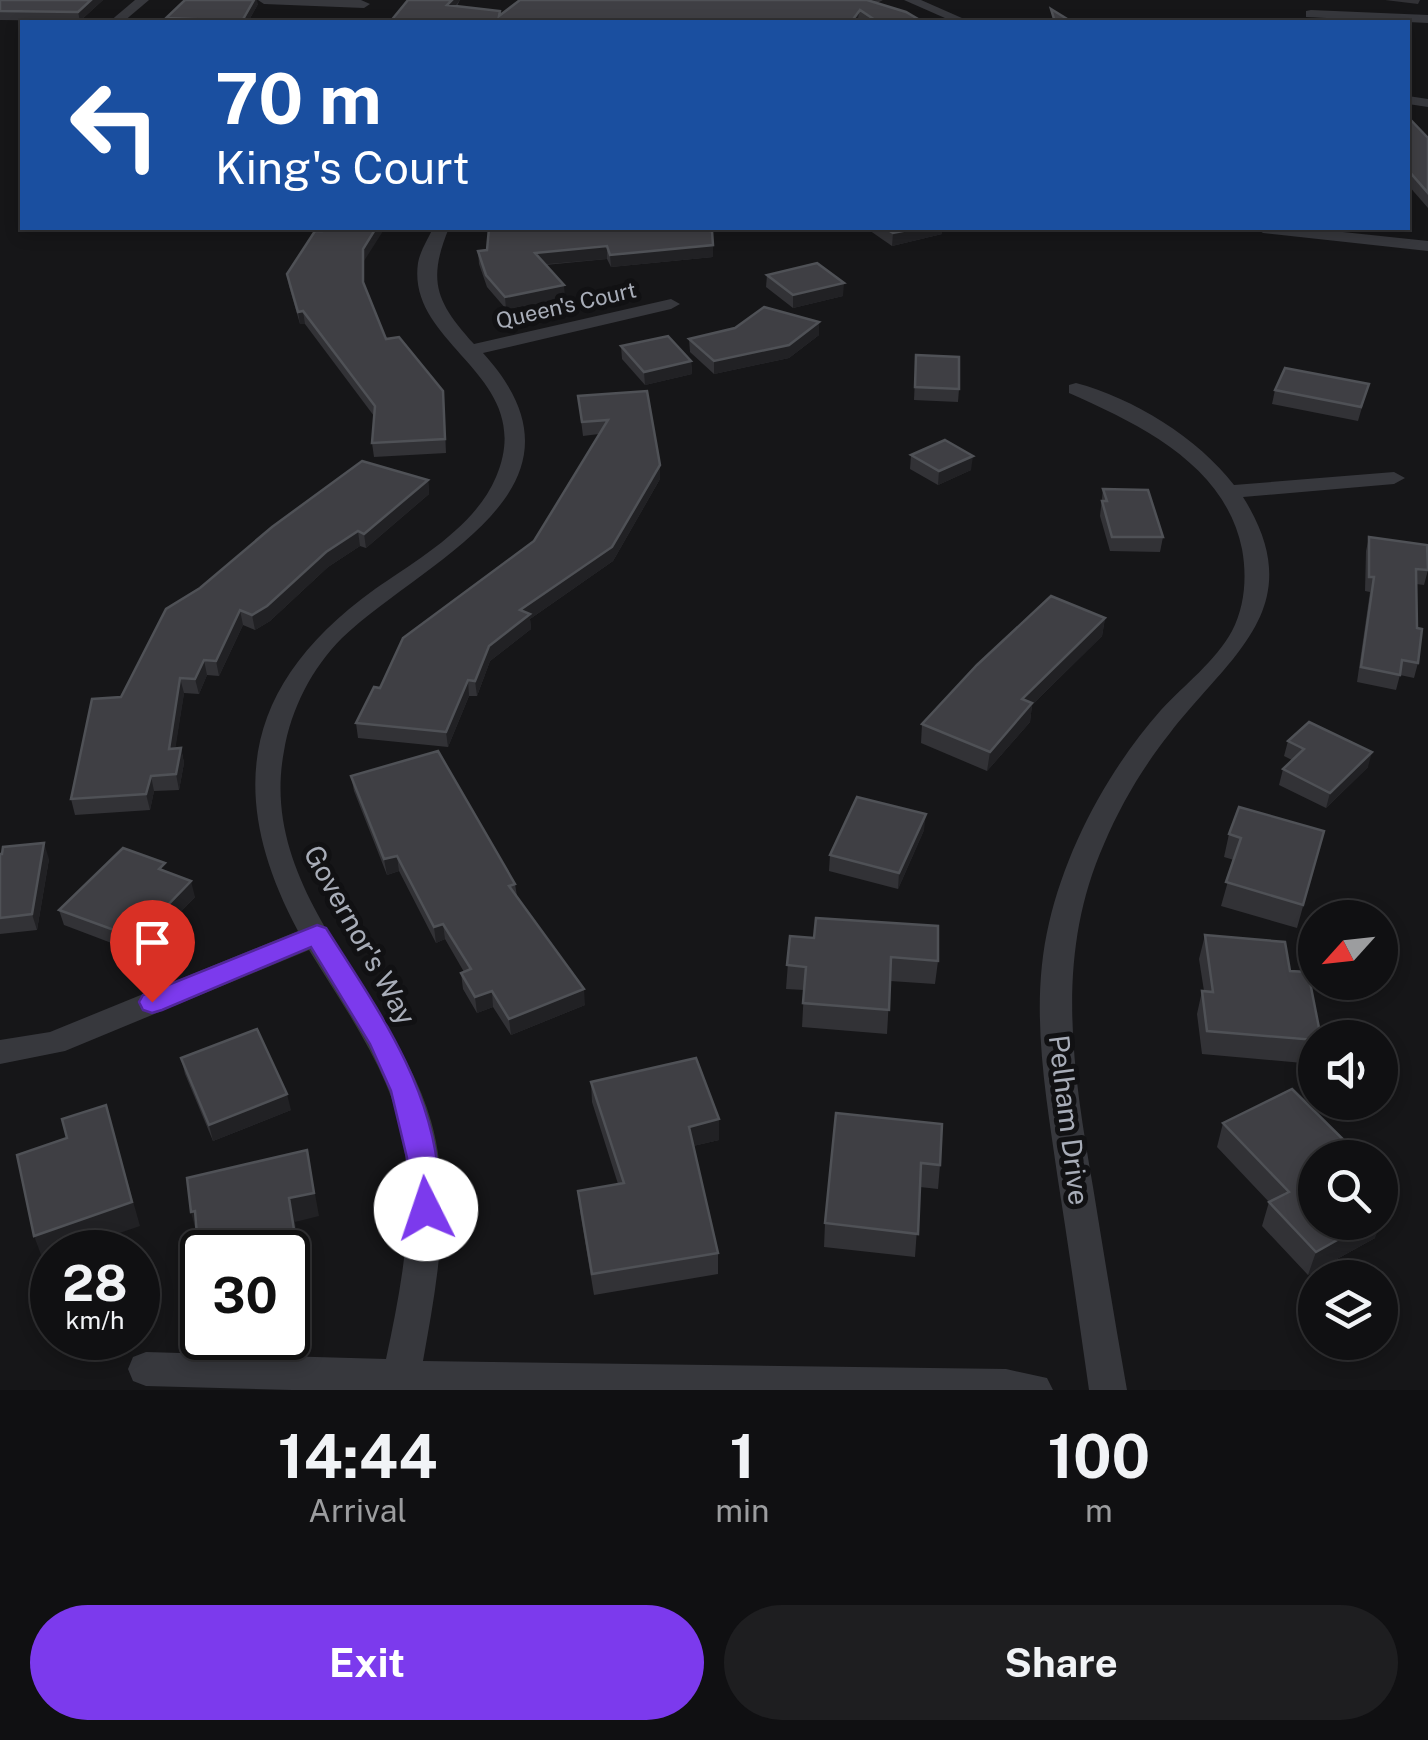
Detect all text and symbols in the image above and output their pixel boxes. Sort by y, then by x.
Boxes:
text: 70 m [215,57,382,140]
icon: left [50,60,180,190]
text: King's Court [215,141,470,194]
street label: Queen's Court [493,276,639,334]
street label: Governor's Way [297,839,423,1030]
pin [110,900,195,1003]
north arrow [1298,900,1398,1000]
map controls [1298,900,1398,1360]
icon: arrive [125,915,180,970]
button: sound [1298,1020,1398,1120]
street label: Pelham Drive [1043,1033,1096,1207]
button: search [1298,1140,1398,1240]
position arrow [374,1157,478,1261]
speed limit sign: 30 [180,1230,310,1360]
text: 28 [62,1253,128,1312]
button: layers [1298,1260,1398,1360]
text: km/h [66,1305,124,1335]
text: 14:44 [278,1421,438,1492]
text: 1 [730,1421,755,1492]
text: 100 [1047,1421,1150,1492]
text: Arrival [308,1492,407,1529]
text: min [715,1492,770,1529]
text: m [1085,1492,1113,1529]
button: Exit [30,1605,704,1720]
button: Share [724,1605,1398,1720]

